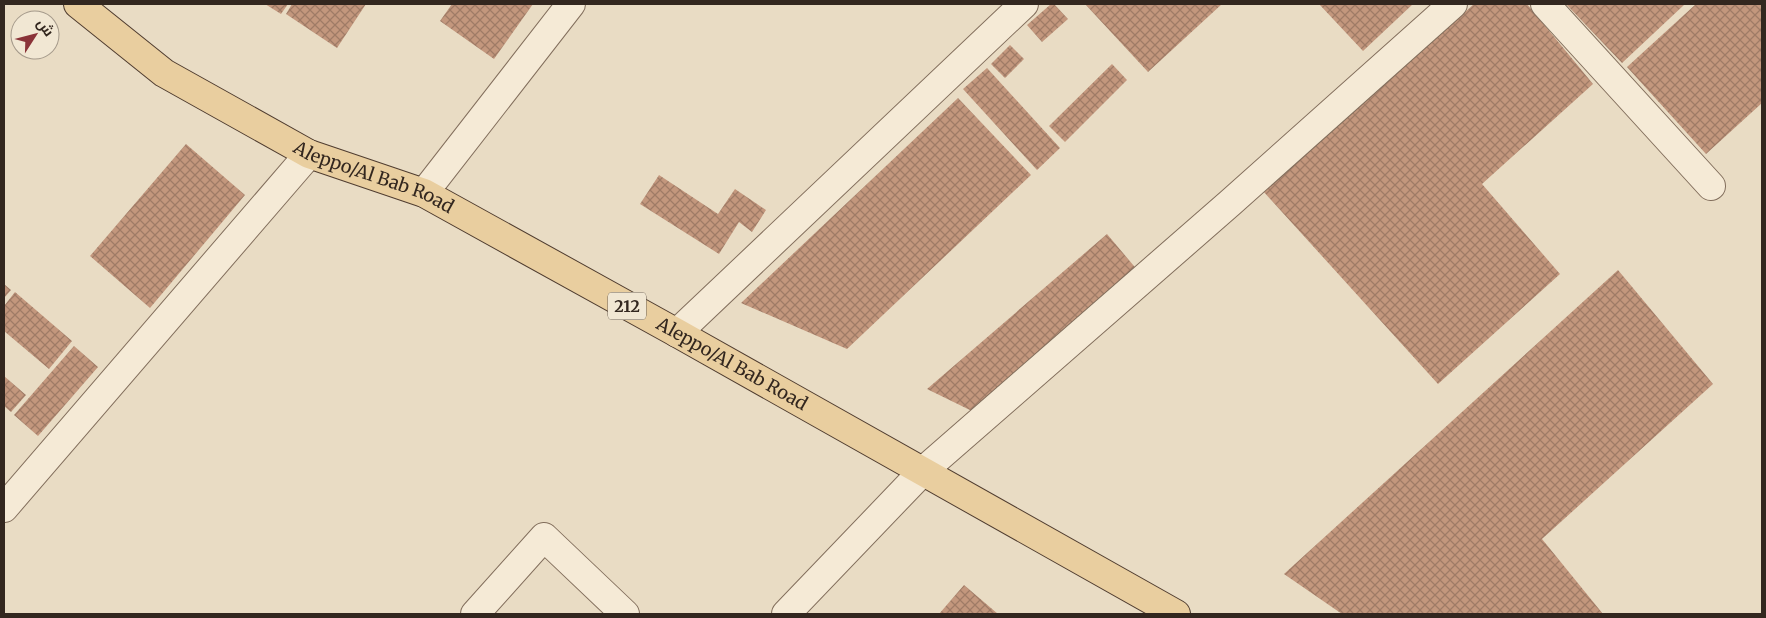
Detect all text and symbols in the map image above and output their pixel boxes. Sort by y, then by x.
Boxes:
north arrow [10,10,60,60]
text: ش [33,15,58,40]
street label: Aleppo/Al Bab Road [289,135,458,218]
road number: 212 [608,292,646,320]
street label: Aleppo/Al Bab Road [652,311,812,415]

